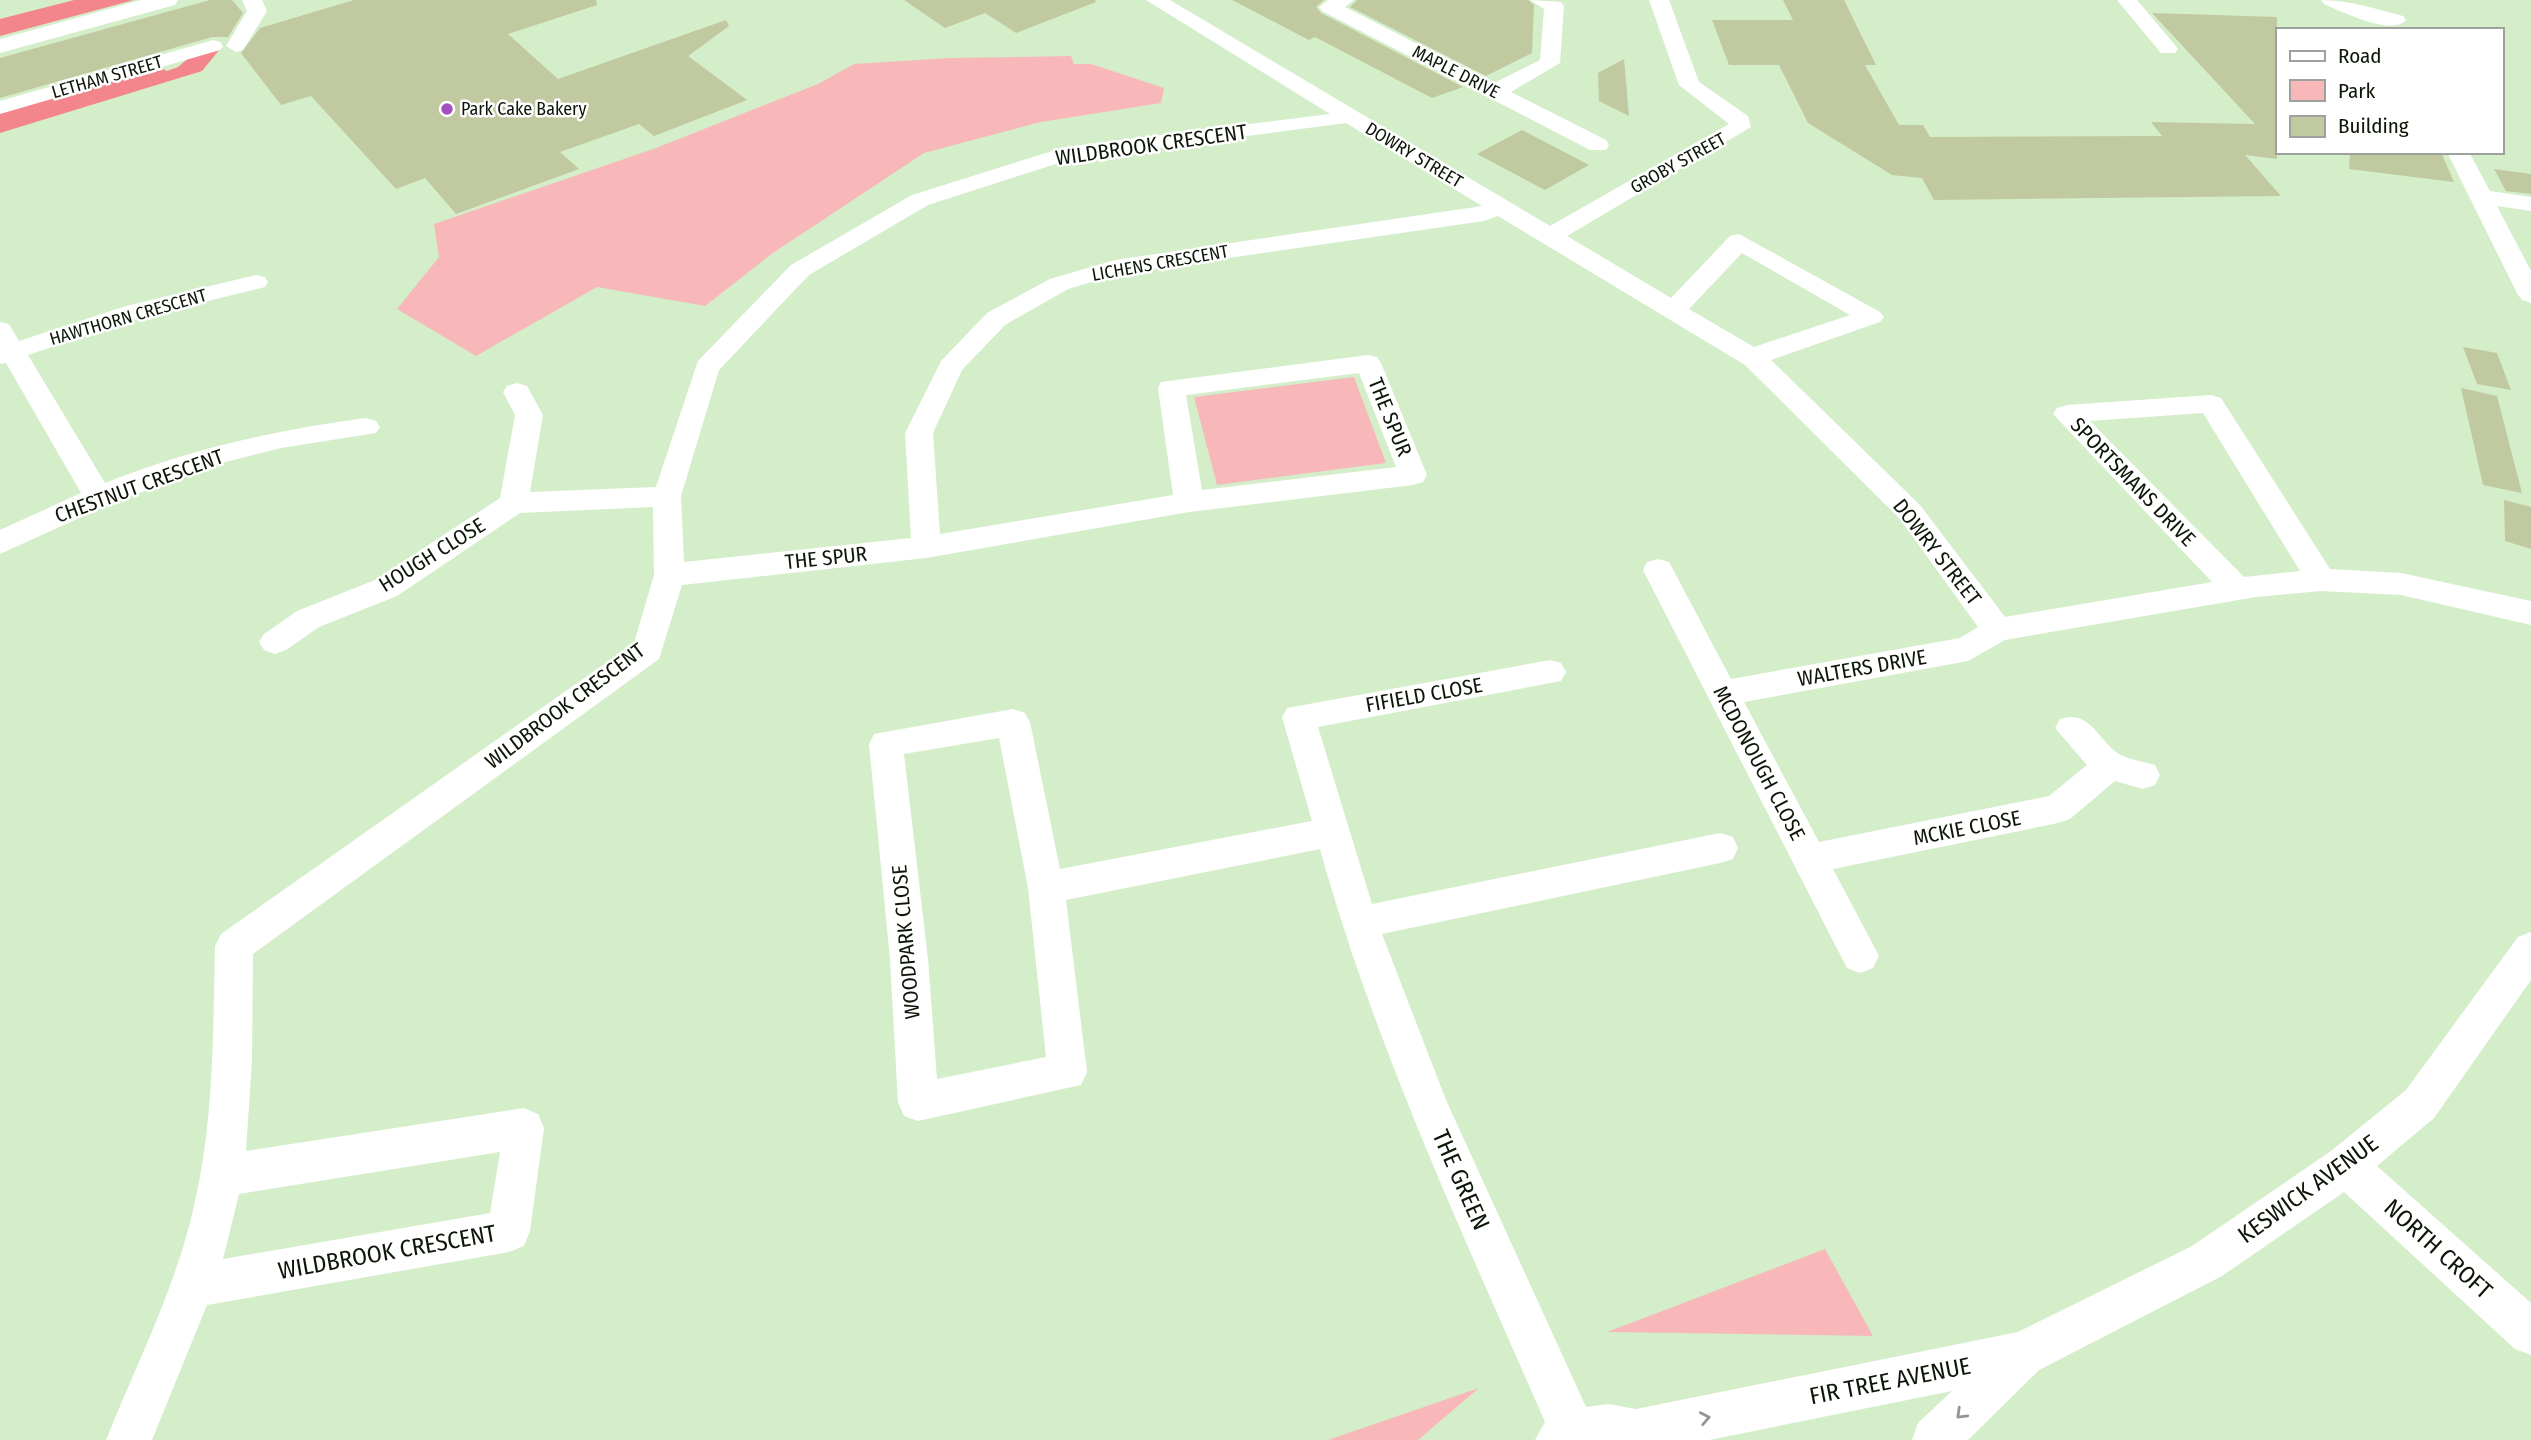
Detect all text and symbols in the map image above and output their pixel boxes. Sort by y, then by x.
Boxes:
legend [2276,28,2503,154]
street label: MAPLE DRIVE [1409,41,1503,103]
text: Road [2338,43,2382,69]
street label: LETHAM STREET [49,51,165,103]
text: Park [2338,78,2376,104]
place label: Park Cake Bakery [461,98,586,120]
marker: Park Cake Bakery [439,101,455,117]
text: Building [2338,113,2409,139]
street label: DOWRY STREET [1361,117,1467,193]
street label: WILDBROOK CRESCENT [1054,119,1249,171]
street label: GROBY STREET [1626,127,1730,198]
street label: LICHENS CRESCENT [1090,240,1231,286]
street label: HAWTHORN CRESCENT [47,284,210,350]
street label: THE SPUR [1363,374,1418,461]
street label: SPORTSMANS DRIVE [2065,412,2201,552]
street label: CHESTNUT CRESCENT [51,443,227,529]
street label: DOWRY STREET [1887,494,1987,611]
street label: HOUGH CLOSE [374,512,490,598]
street label: THE SPUR [784,541,869,575]
street label: WILDBROOK CRESCENT [480,637,650,774]
street label: WALTERS DRIVE [1796,644,1929,692]
street label: FIFIELD CLOSE [1364,672,1485,718]
street label: MCDONOUGH CLOSE [1707,681,1811,845]
street label: MCKIE CLOSE [1911,805,2023,851]
street label: WOODPARK CLOSE [886,863,926,1020]
street label: THE GREEN [1427,1126,1495,1234]
street label: KESWICK AVENUE [2233,1129,2383,1249]
street label: NORTH CROFT [2378,1193,2498,1305]
street label: WILDBROOK CRESCENT [276,1219,498,1285]
street label: FIR TREE AVENUE [1807,1352,1973,1410]
one-way arrow [1956,1406,1969,1419]
one-way arrow [1699,1411,1711,1426]

